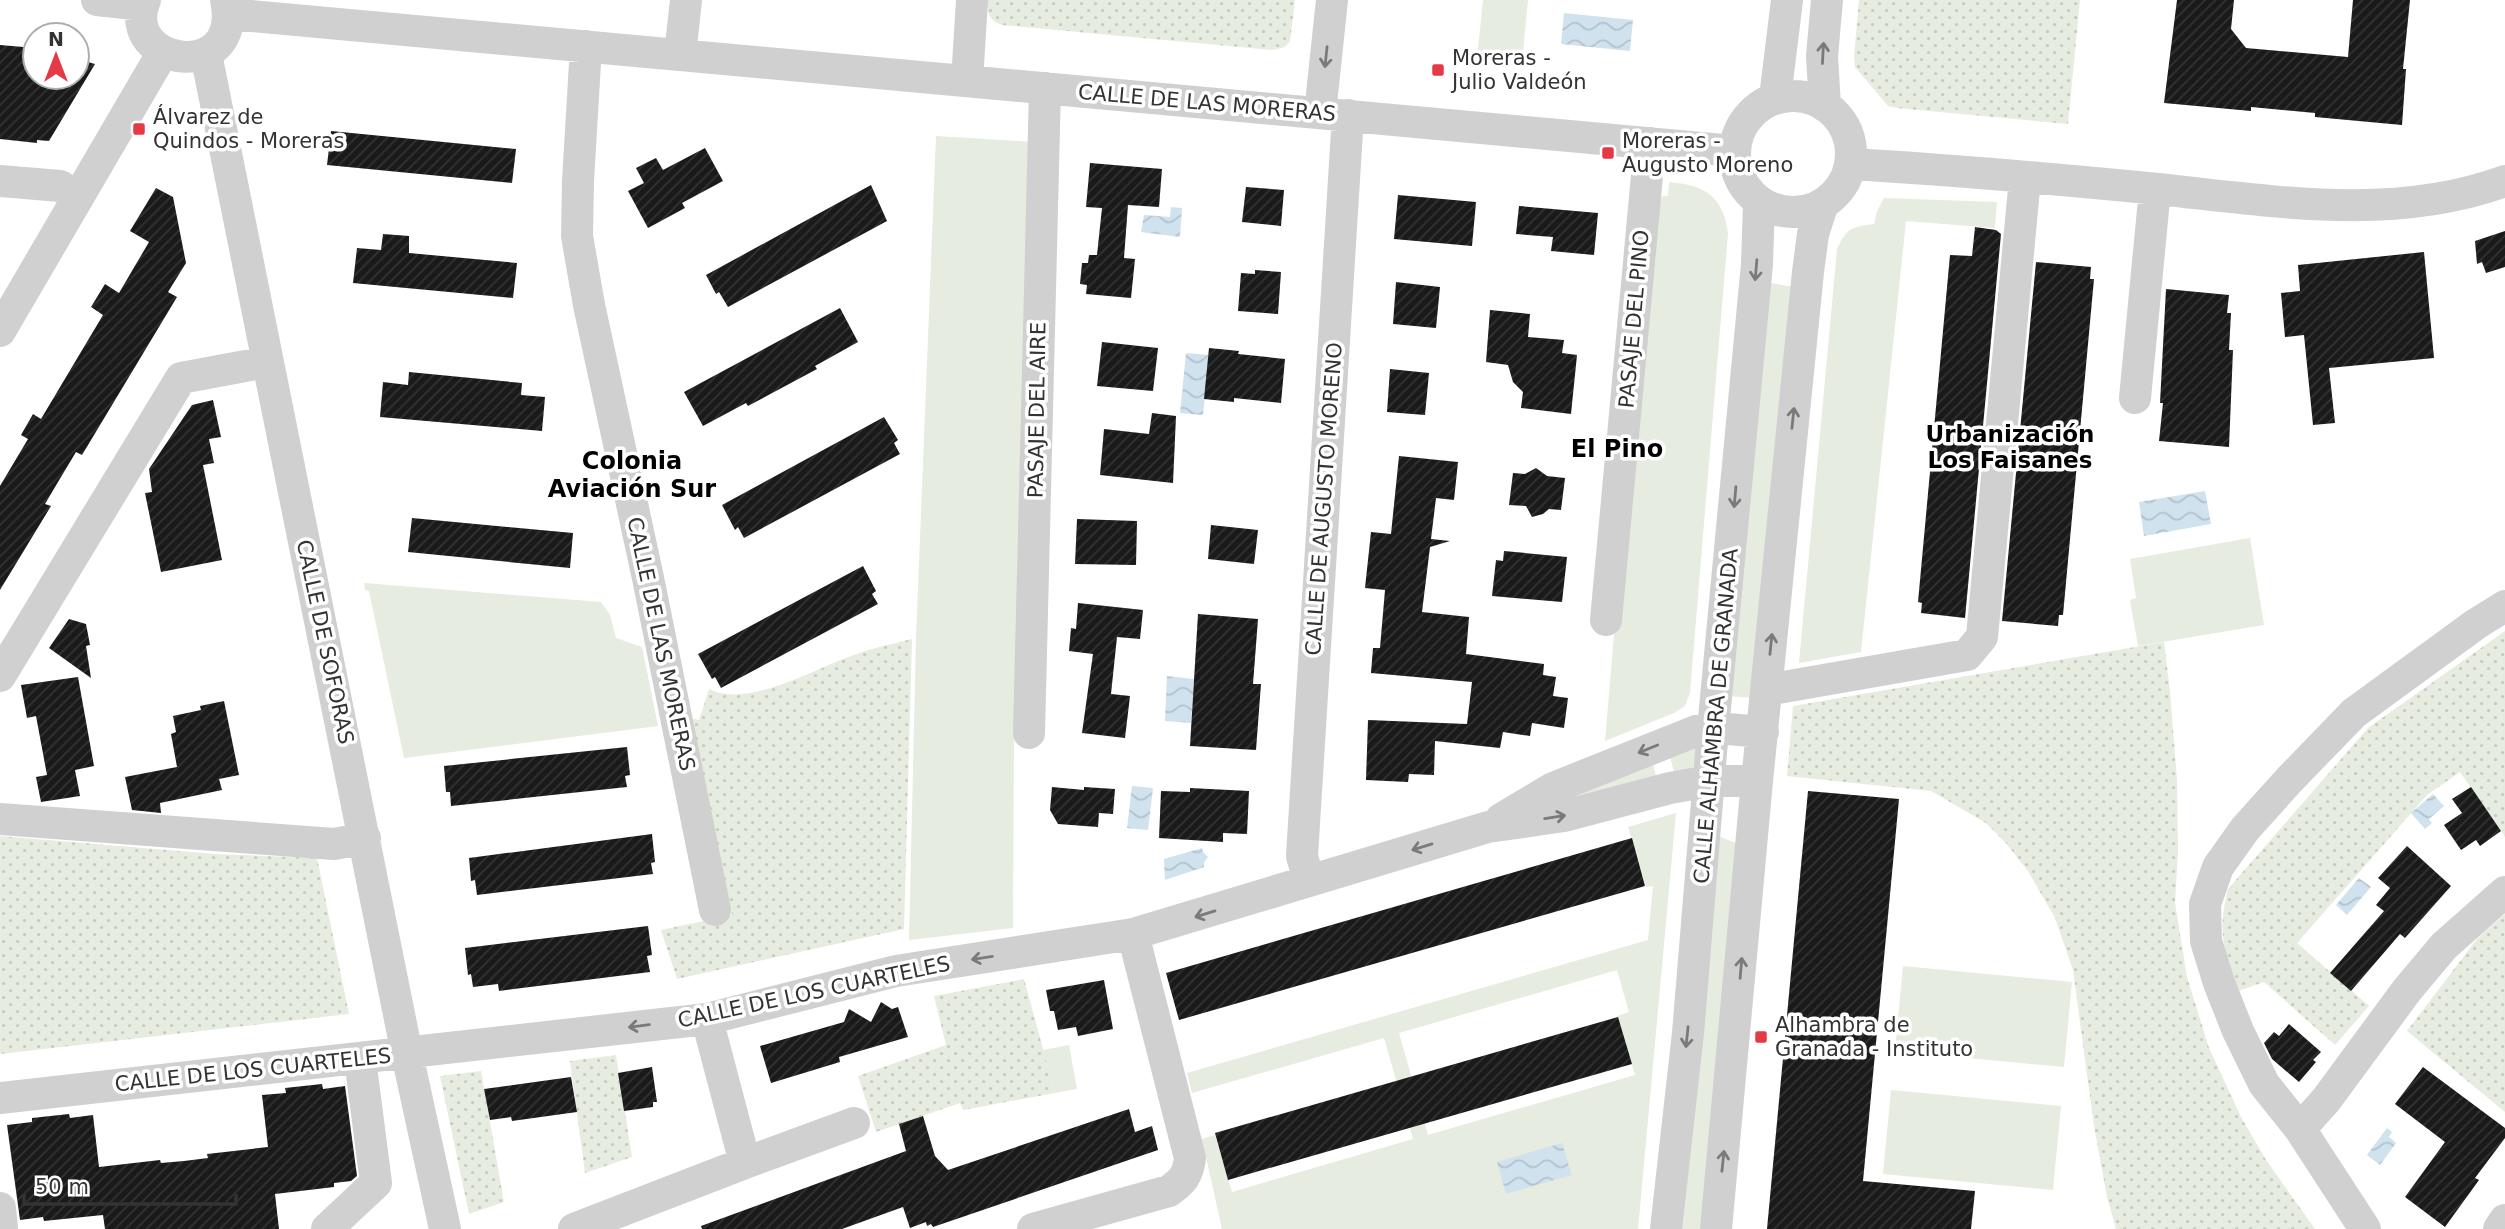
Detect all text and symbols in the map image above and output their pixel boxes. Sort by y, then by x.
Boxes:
north arrow [21,21,91,91]
text: N [48,28,64,50]
one-way arrow [1817,42,1830,65]
one-way arrow [1319,45,1332,67]
place label: Moreras - Julio Valdeón [1450,46,1587,94]
marker: Moreras - Julio Valdeón [1430,62,1446,78]
street label: CALLE DE LAS MORERAS [1077,80,1337,126]
place label: Álvarez de Quindos - Moreras [153,104,345,153]
marker: Álvarez de Quindos - Moreras [131,121,147,137]
place label: Moreras - Augusto Moreno [1622,129,1793,177]
marker: Moreras - Augusto Moreno [1600,145,1616,161]
street label: PASAJE DEL PINO [1614,229,1654,409]
one-way arrow [1749,259,1762,281]
street label: PASAJE DEL AIRE [1023,322,1051,498]
street label: CALLE DE AUGUSTO MORENO [1301,342,1347,656]
one-way arrow [1787,407,1800,429]
district label: Urbanización Los Faisanes [1926,421,2094,473]
district label: El Pino [1571,435,1663,463]
district label: Colonia Aviación Sur [548,447,716,503]
one-way arrow [1728,485,1741,508]
street label: CALLE DE LAS MORERAS [622,515,700,773]
street label: CALLE DE SOFORAS [292,538,358,746]
street label: CALLE ALHAMBRA DE GRANADA [1689,547,1743,885]
one-way arrow [1765,633,1778,656]
one-way arrow [1638,744,1659,757]
one-way arrow [1543,810,1566,823]
one-way arrow [1412,841,1434,854]
one-way arrow [1194,908,1216,921]
street label: CALLE DE LOS CUARTELES [676,951,952,1033]
one-way arrow [971,952,994,965]
one-way arrow [1735,957,1748,980]
place label: Alhambra de Granada - Instituto [1775,1013,1973,1061]
one-way arrow [629,1020,651,1033]
one-way arrow [1680,1025,1693,1048]
marker: Alhambra de Granada - Instituto [1753,1029,1769,1045]
street label: CALLE DE LOS CUARTELES [114,1044,392,1096]
one-way arrow [1717,1150,1730,1173]
scale bar [24,1162,236,1206]
text: 50 m [35,1175,89,1199]

